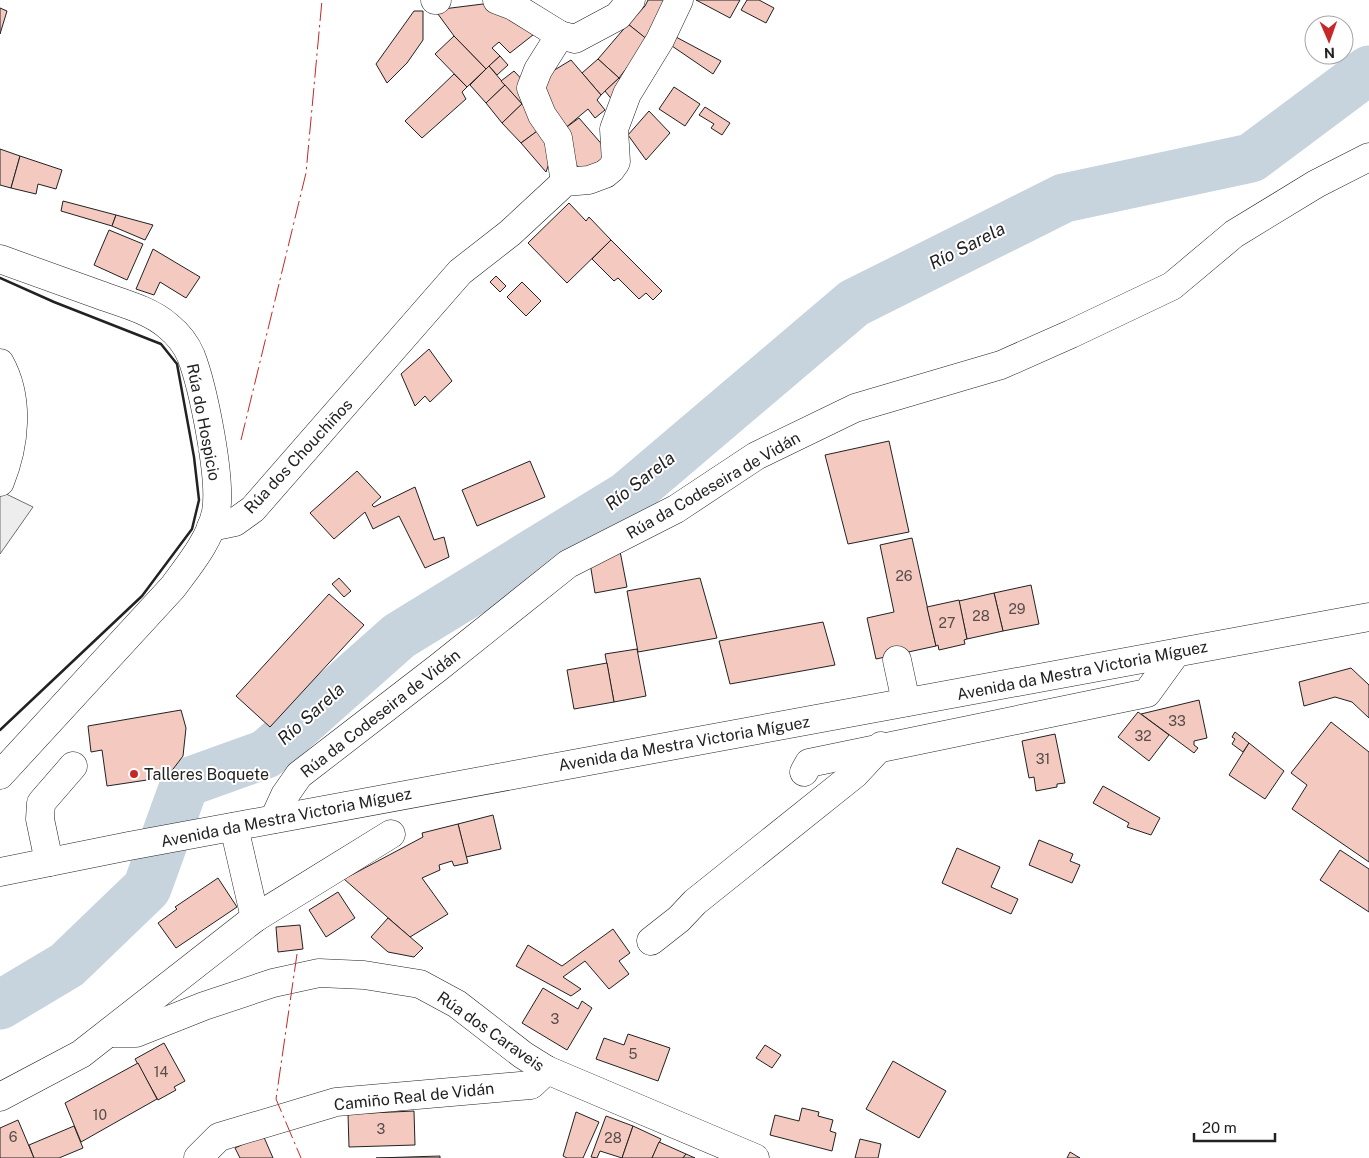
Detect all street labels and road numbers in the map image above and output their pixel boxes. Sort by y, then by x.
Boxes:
street label: Rúa do Hospicio [183,362,224,482]
street label: Rúa dos Chouchiños [240,395,356,518]
street label: Rúa da Codeseira de Vidán [623,428,804,543]
street label: Avenida da Mestra Victoria Míguez [955,637,1209,704]
street label: Rúa da Codeseira de Vidán [297,645,464,782]
street label: Avenida da Mestra Victoria Míguez [557,712,812,775]
street label: Avenida da Mestra Victoria Míguez [159,784,413,851]
street label: Rúa dos Caraveis [434,987,548,1075]
street label: Camiño Real de Vidán [333,1079,495,1114]

